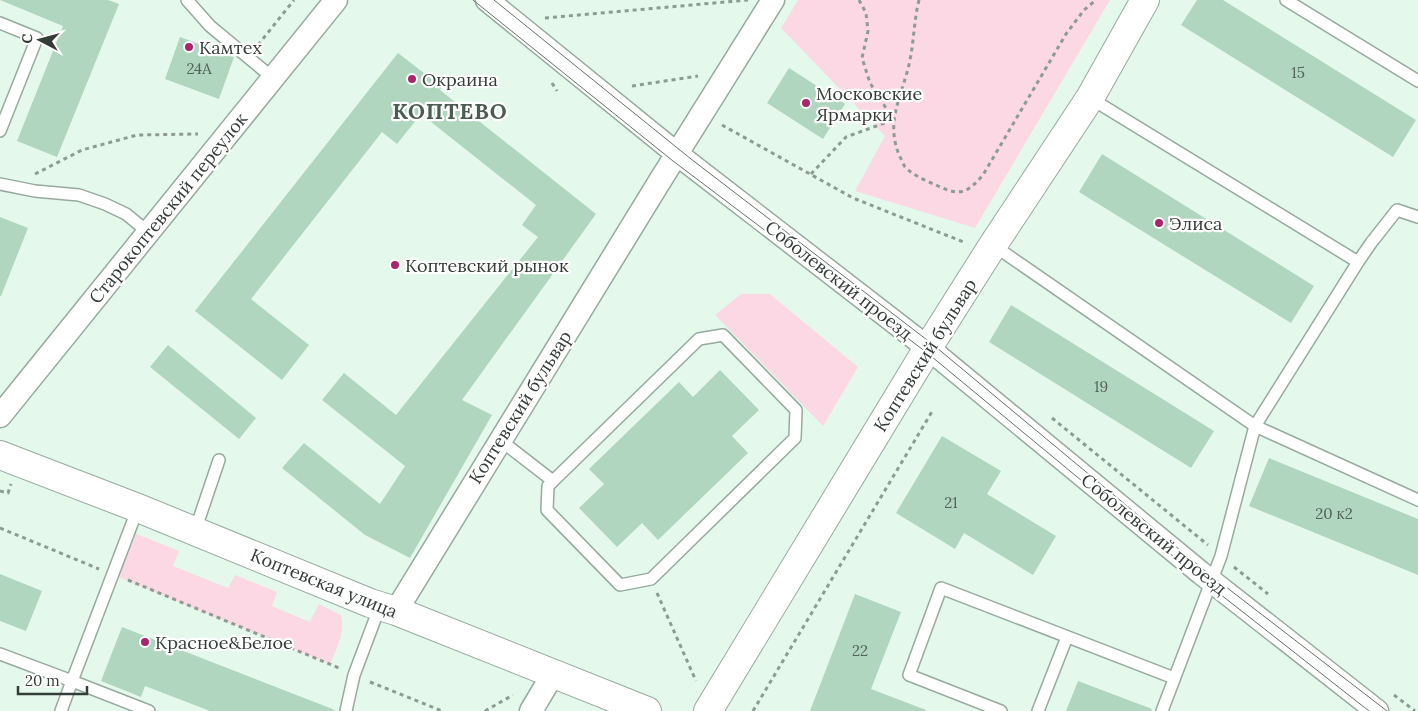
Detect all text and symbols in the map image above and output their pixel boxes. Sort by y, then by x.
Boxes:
north arrow [15,15,65,65]
text: С [18,33,37,44]
place label: Камтех [199,36,263,59]
marker: Камтех [183,41,195,53]
house number: 24А [186,59,212,78]
house number: 15 [1291,63,1305,82]
place label: Окраина [422,68,498,91]
marker: Окраина [406,73,418,85]
place label: Московские Ярмарки [816,82,923,126]
district label: КОПТЕВО [392,97,508,125]
marker: Московские Ярмарки [800,97,812,109]
street label: Старокоптевский переулок [84,107,252,308]
place label: Элиса [1169,212,1222,235]
street label: Соболевский проезд [761,215,918,345]
marker: Элиса [1153,217,1165,229]
place label: Коптевский рынок [405,254,569,277]
marker: Коптевский рынок [389,259,401,271]
street label: Коптевский бульвар [868,274,982,436]
street label: Коптевский бульвар [463,326,577,488]
house number: 19 [1094,377,1108,396]
street label: Соболевский проезд [1077,468,1232,600]
house number: 21 [944,493,958,512]
house number: 20 к2 [1315,504,1353,523]
street label: Коптевская улица [247,543,401,623]
place label: Красное&Белое [155,631,293,654]
marker: Красное&Белое [139,636,151,648]
house number: 22 [852,641,868,660]
scale bar [18,664,86,696]
text: 20 m [25,671,60,690]

